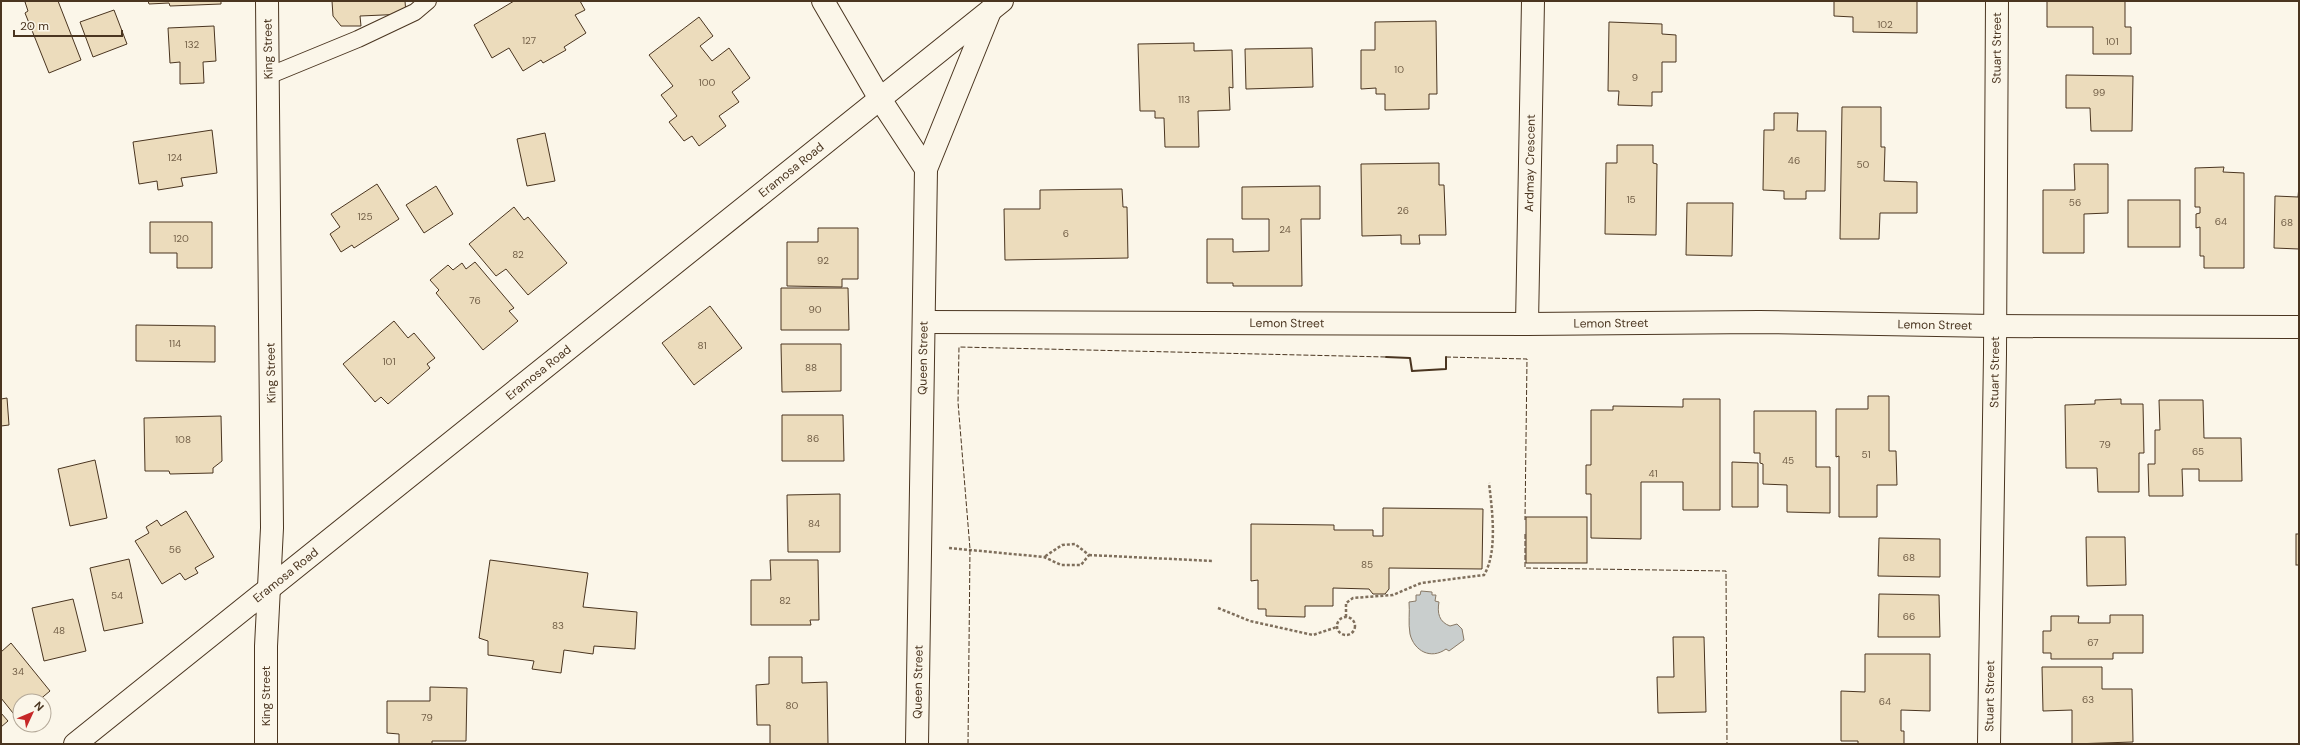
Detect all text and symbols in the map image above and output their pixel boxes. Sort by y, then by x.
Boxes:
scale bar [14,12,122,38]
street label: Stuart Street [1989,12,2005,84]
text: 20 m [20,18,49,34]
street label: King Street [259,18,277,79]
house number: 102 [1877,18,1893,31]
house number: 127 [522,34,536,47]
house number: 101 [2105,35,2119,48]
house number: 132 [185,38,200,51]
house number: 10 [1394,63,1404,76]
house number: 9 [1632,71,1638,84]
house number: 100 [699,76,716,89]
house number: 99 [2093,86,2105,99]
house number: 113 [1178,93,1190,106]
street label: Ardmay Crescent [1521,114,1539,212]
street label: Eramosa Road [755,139,827,201]
house number: 124 [168,151,182,164]
house number: 46 [1788,154,1800,167]
house number: 50 [1857,158,1870,171]
house number: 15 [1626,193,1636,206]
house number: 56 [2069,196,2081,209]
house number: 26 [1397,204,1409,217]
house number: 125 [358,210,372,223]
house number: 64 [2215,215,2227,228]
house number: 68 [2281,216,2293,229]
house number: 24 [1279,223,1291,236]
house number: 6 [1063,227,1069,240]
house number: 120 [173,232,189,245]
house number: 82 [512,248,524,261]
house number: 92 [817,254,829,267]
house number: 76 [469,294,481,307]
house number: 90 [808,303,822,316]
street label: Lemon Street [1250,315,1325,331]
street label: Lemon Street [1573,315,1649,332]
street label: Lemon Street [1897,316,1973,334]
street label: Queen Street [914,321,932,395]
street label: Stuart Street [1986,336,2003,408]
house number: 114 [169,337,181,350]
house number: 81 [698,339,707,352]
street label: Eramosa Road [503,341,574,404]
street label: King Street [262,342,280,403]
house number: 101 [382,355,396,368]
house number: 88 [805,361,817,374]
house number: 86 [807,432,819,445]
house number: 108 [175,433,191,446]
house number: 79 [2099,438,2111,451]
house number: 65 [2192,445,2204,458]
house number: 51 [1861,448,1871,461]
house number: 45 [1782,454,1794,467]
house number: 41 [1648,467,1658,480]
house number: 84 [808,517,820,530]
house number: 56 [169,543,181,556]
street label: Eramosa Road [250,544,322,606]
house number: 68 [1903,551,1915,564]
house number: 85 [1361,558,1373,571]
house number: 54 [111,589,123,602]
house number: 82 [779,594,791,607]
house number: 66 [1903,610,1915,623]
house number: 83 [552,619,564,632]
house number: 48 [53,624,65,637]
house number: 67 [2087,636,2099,649]
street label: Queen Street [909,645,927,719]
street label: Stuart Street [1981,660,1998,732]
house number: 34 [12,665,24,678]
street label: King Street [258,665,274,726]
north arrow [12,693,52,733]
house number: 63 [2082,693,2094,706]
house number: 64 [1879,695,1891,708]
text: N [31,698,47,714]
house number: 80 [786,699,799,712]
house number: 79 [421,711,433,724]

